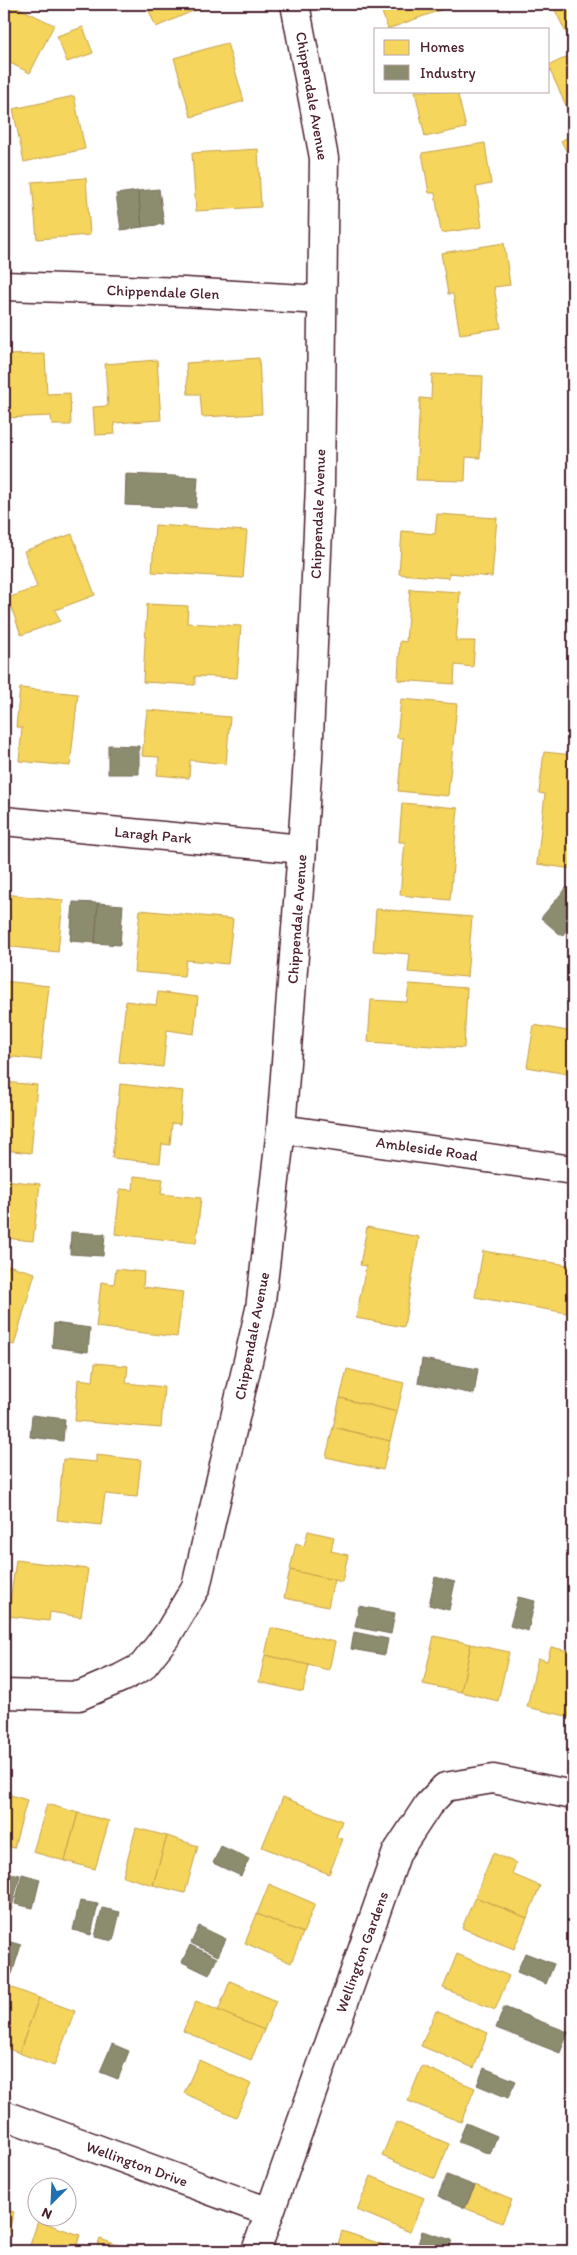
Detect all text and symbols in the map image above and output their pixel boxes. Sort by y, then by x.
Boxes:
legend [374,28,550,92]
street label: Chippendale Avenue [292,30,332,162]
text: Homes [420,38,465,56]
text: Industry [420,64,476,82]
street label: Chippendale Glen [106,281,220,303]
street label: Chippendale Avenue [307,449,329,579]
street label: Laragh Park [114,823,193,847]
street label: Chippendale Avenue [283,854,311,984]
street label: Ambleside Road [375,1133,479,1165]
street label: Chippendale Avenue [231,1270,273,1402]
street label: Wellington Gardens [332,1889,392,2015]
street label: Wellington Drive [84,2137,190,2191]
north arrow [28,2178,78,2228]
text: N [39,2204,55,2223]

